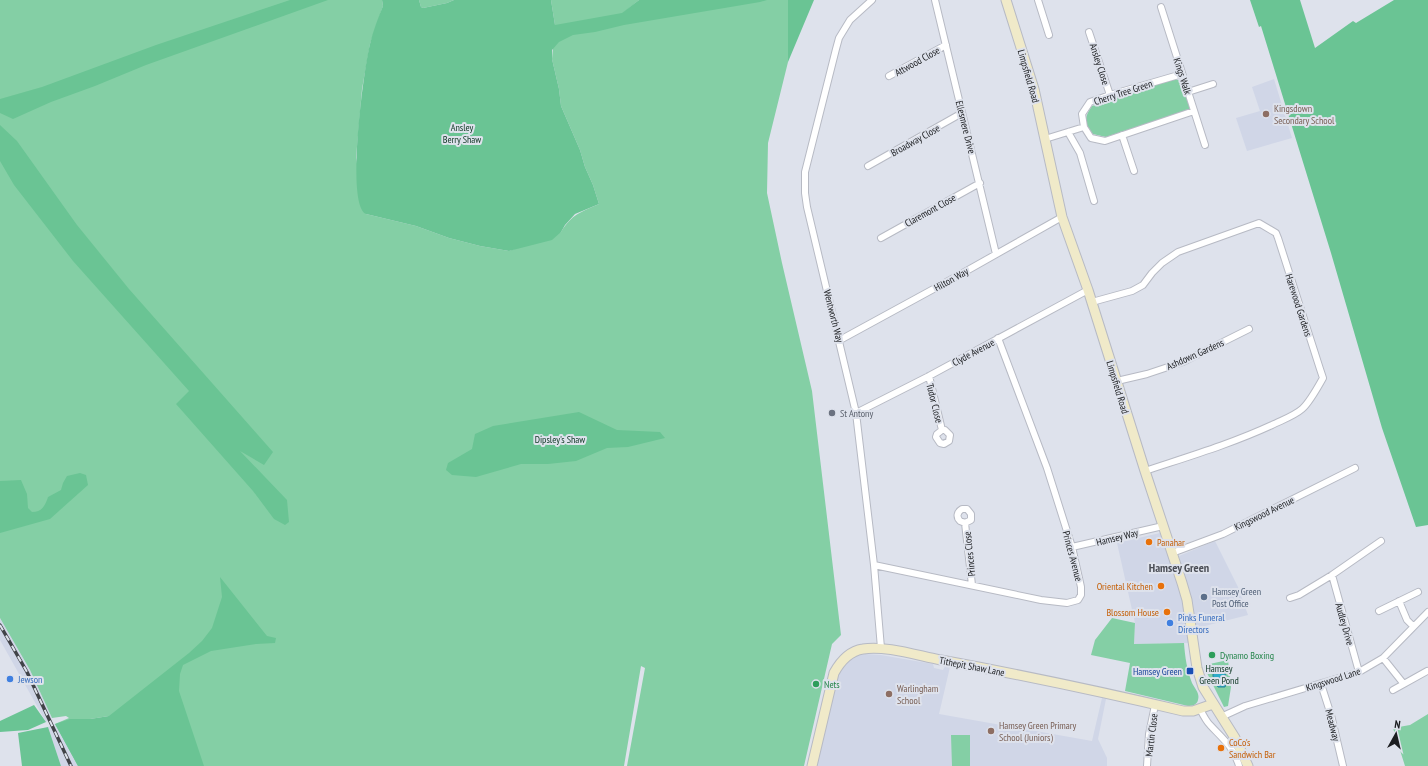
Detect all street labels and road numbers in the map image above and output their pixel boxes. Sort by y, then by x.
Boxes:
street label: Ansley Close [1087,42,1112,87]
street label: Attwood Close [892,44,942,79]
street label: Limpsfield Road [1015,48,1042,104]
street label: Kings Walk [1171,56,1195,96]
street label: Cherry Tree Green [1092,77,1154,108]
street label: Ellesmere Drive [953,99,978,155]
street label: Broadway Close [888,122,942,159]
street label: Claremont Close [902,191,958,230]
street label: Hilton Way [932,265,971,294]
street label: Harewood Gardens [1282,272,1315,339]
street label: Wentworth Way [821,288,846,344]
street label: Clyde Avenue [950,336,997,369]
street label: Ashdown Gardens [1165,336,1226,373]
street label: Limpsfield Road [1103,359,1132,415]
street label: Tudor Close [923,382,946,424]
street label: Kingswood Avenue [1232,493,1296,534]
street label: Hamsey Way [1095,526,1140,549]
street label: Princes Avenue [1060,530,1085,583]
street label: Princes Close [961,531,978,577]
street label: Audley Drive [1332,601,1357,647]
street label: Tithepit Shaw Lane [938,654,1006,679]
street label: Kingswood Lane [1304,665,1362,694]
street label: Meadway [1322,708,1343,743]
street label: Martin Close [1142,713,1161,757]

